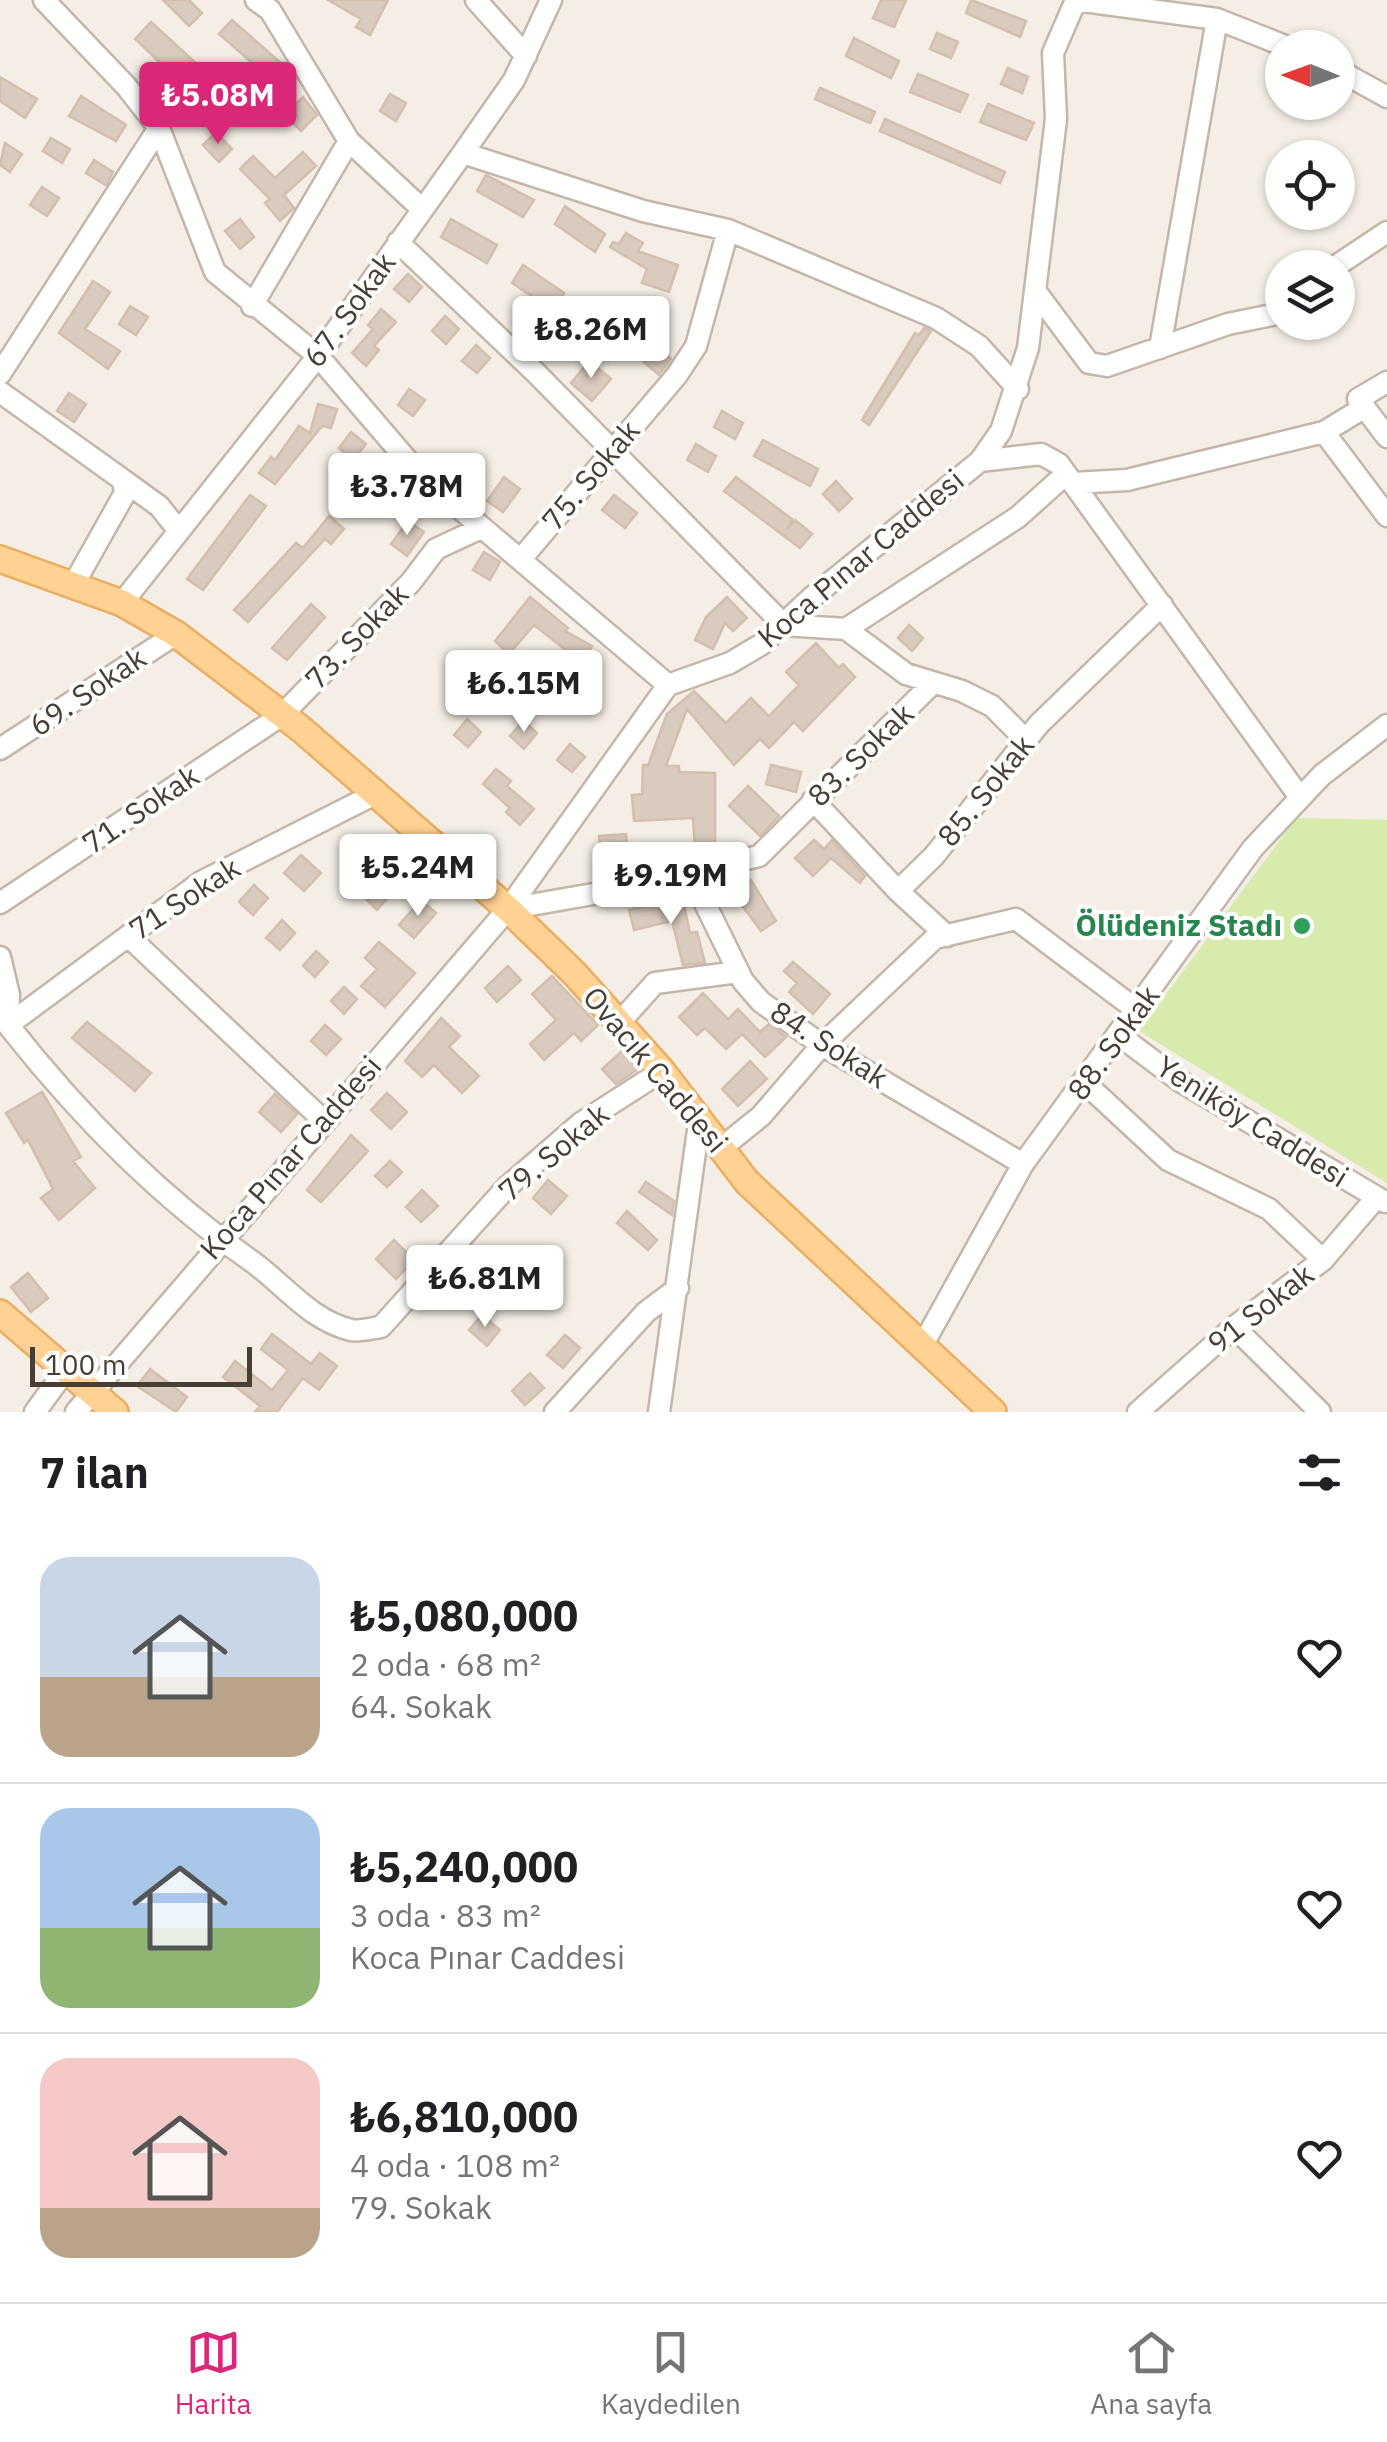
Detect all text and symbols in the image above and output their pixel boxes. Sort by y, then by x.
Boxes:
north arrow [1265,30,1355,120]
map controls [1265,30,1355,340]
pin: ₺5.08M [137,62,299,147]
text: ₺5.08M [161,73,275,115]
button: locate [1265,140,1355,230]
street label: 67. Sokak [294,244,404,374]
button: layers [1265,250,1355,340]
pin: ₺8.26M [510,296,672,381]
text: ₺8.26M [534,307,648,349]
street label: 75. Sokak [532,411,648,539]
pin: ₺3.78M [326,453,488,538]
street label: Koca Pınar Caddesi [749,460,971,656]
text: ₺3.78M [350,464,464,506]
street label: 73. Sokak [296,574,416,697]
street label: 69. Sokak [21,637,153,744]
pin: ₺6.15M [443,650,605,735]
text: ₺6.15M [467,661,581,703]
street label: 83. Sokak [799,694,921,814]
street label: 85. Sokak [928,726,1042,854]
street label: 71. Sokak [74,755,206,862]
pin: ₺5.24M [337,834,499,919]
pin: ₺9.19M [590,842,752,927]
text: ₺5.24M [361,845,475,887]
street label: 71 Sokak [121,847,247,948]
text: ₺9.19M [614,853,728,895]
place label: Ölüdeniz Stadı [1075,905,1282,944]
marker: Ölüdeniz Stadı [1291,915,1313,937]
street label: 88. Sokak [1058,977,1168,1107]
street label: Ovacık Caddesi [575,978,737,1160]
street label: 84. Sokak [763,991,896,1096]
street label: Yeniköy Caddesi [1149,1046,1356,1195]
street label: Koca Pınar Caddesi [191,1047,389,1267]
street label: 79. Sokak [490,1094,617,1210]
pin: ₺6.81M [404,1245,566,1330]
street label: 91 Sokak [1199,1254,1321,1362]
text: ₺6.81M [428,1256,542,1298]
scale bar [30,1342,252,1386]
text: 100 m [45,1346,126,1383]
text: 7 ilan [40,1445,149,1500]
icon: filters [1292,1445,1347,1500]
text: ₺5,080,000 [350,1588,578,1643]
icon: home [120,1597,240,1717]
icon: heart [1292,1630,1347,1685]
text: 2 oda · 68 m² [350,1643,541,1685]
text: 64. Sokak [350,1685,492,1727]
text: ₺5,240,000 [350,1839,578,1894]
icon: home [120,1848,240,1968]
icon: heart [1292,1881,1347,1936]
text: 3 oda · 83 m² [350,1894,541,1936]
text: Koca Pınar Caddesi [350,1936,625,1978]
text: ₺6,810,000 [350,2089,578,2144]
icon: home [120,2098,240,2218]
icon: heart [1292,2131,1347,2186]
text: 4 oda · 108 m² [350,2144,560,2186]
text: 79. Sokak [350,2186,492,2228]
tab: Harita [175,2325,252,2422]
tab: Kaydedilen [601,2325,741,2422]
tab: Ana sayfa [1090,2325,1212,2422]

